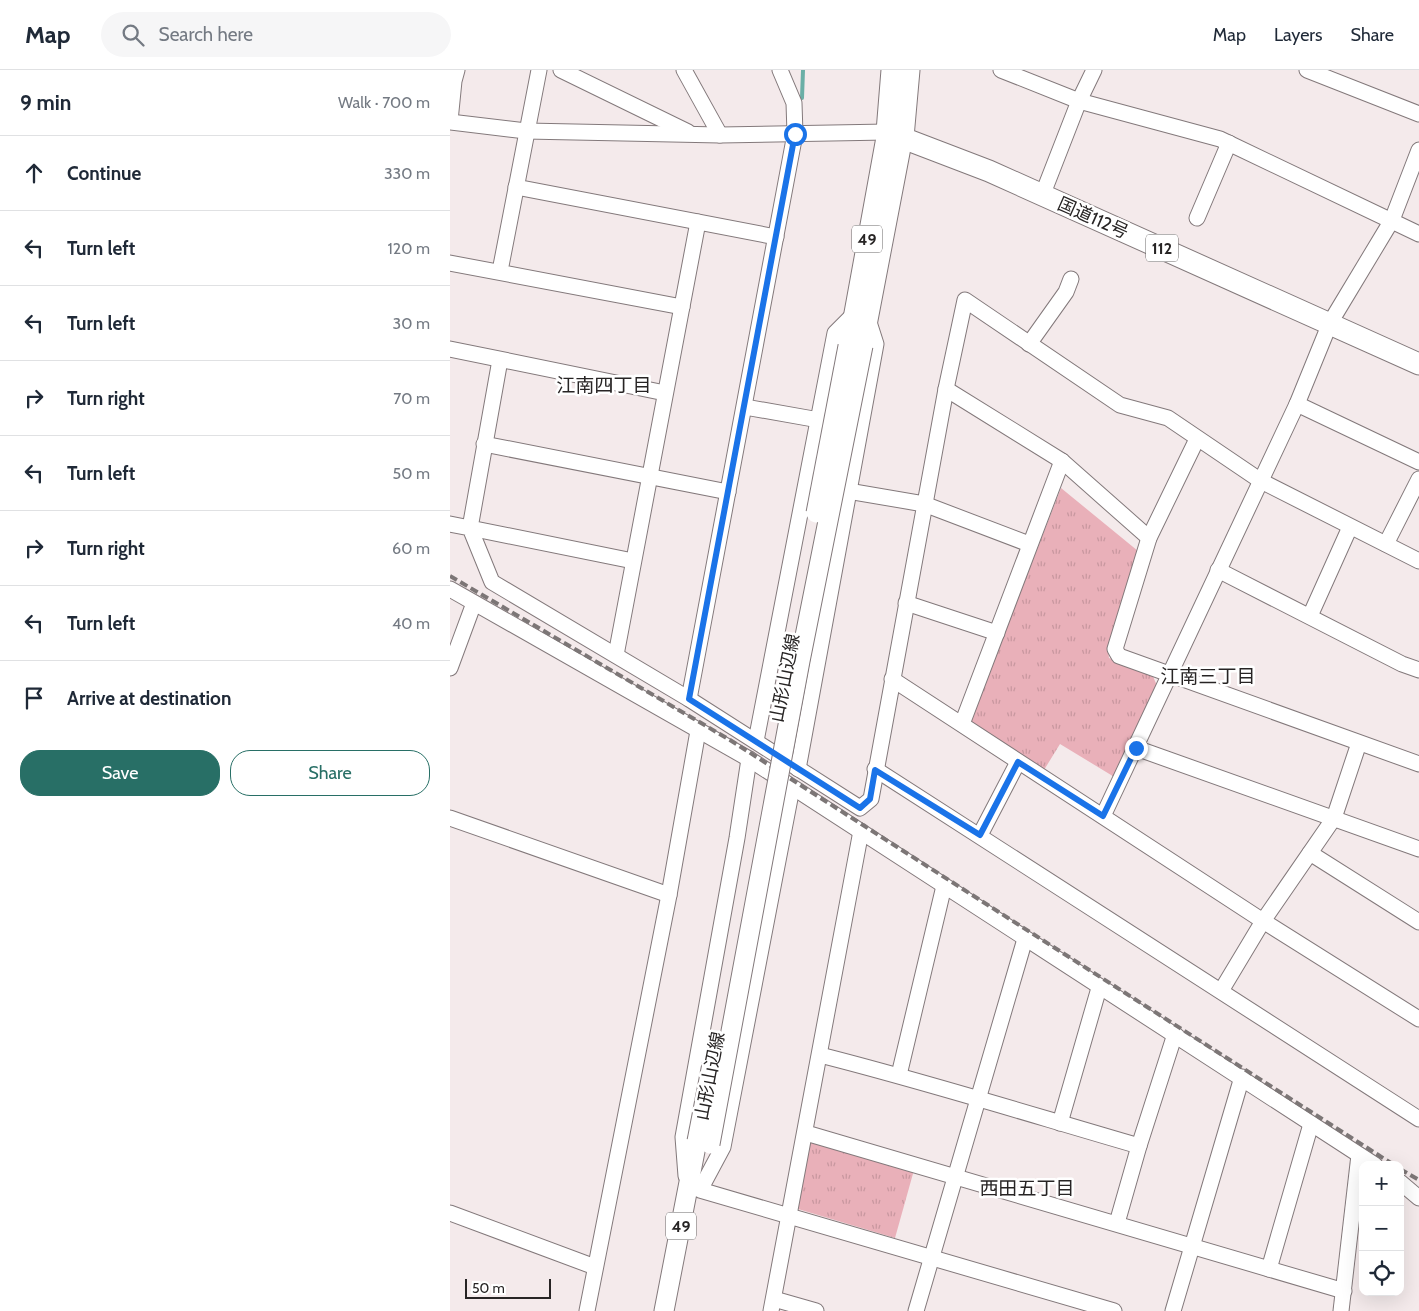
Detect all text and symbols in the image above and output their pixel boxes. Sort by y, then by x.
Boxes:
search box [101,12,451,57]
text: Map [25,20,71,49]
icon: search [119,21,147,49]
text: Search here [159,23,253,46]
text: Map [1213,24,1246,46]
text: Layers [1274,24,1323,46]
text: Share [1351,24,1394,46]
text: 9 min [20,90,71,115]
text: Walk · 700 m [338,93,430,112]
route start [784,123,807,146]
icon: ahead [20,159,48,187]
text: Continue [67,162,141,185]
text: 330 m [384,164,430,183]
street label: 国道112号 [1054,193,1132,243]
road number: 49 [852,226,882,252]
icon: left [20,234,48,262]
road number: 112 [1146,234,1178,262]
text: Turn left [67,237,135,260]
text: 120 m [388,239,430,258]
icon: left [20,309,48,337]
text: Turn left [67,312,135,335]
text: 30 m [393,314,430,333]
district label: 江南四丁目 [556,374,652,397]
icon: right [20,384,48,412]
text: Turn right [67,387,145,410]
text: 70 m [393,389,430,408]
icon: left [20,459,48,487]
text: Turn left [67,462,135,485]
text: 50 m [393,464,430,483]
icon: right [20,534,48,562]
text: Turn right [67,537,145,560]
text: 60 m [392,539,430,558]
icon: left [20,609,48,637]
text: Turn left [67,612,135,635]
text: 40 m [392,614,430,633]
street label: 山形山辺線 [766,632,804,724]
district label: 江南三丁目 [1160,665,1256,688]
icon: arrive [20,684,48,712]
text: Arrive at destination [67,687,231,710]
route end [1125,737,1148,760]
button: Save [20,750,220,796]
button: Share [230,750,430,796]
street label: 山形山辺線 [691,1030,729,1122]
map controls [1359,1161,1404,1296]
button: + [1359,1161,1404,1206]
district label: 西田五丁目 [979,1177,1075,1200]
button: − [1359,1206,1404,1251]
road number: 49 [666,1212,696,1240]
button: locate [1359,1251,1404,1296]
scale bar [465,1276,551,1299]
text: 50 m [472,1279,505,1297]

